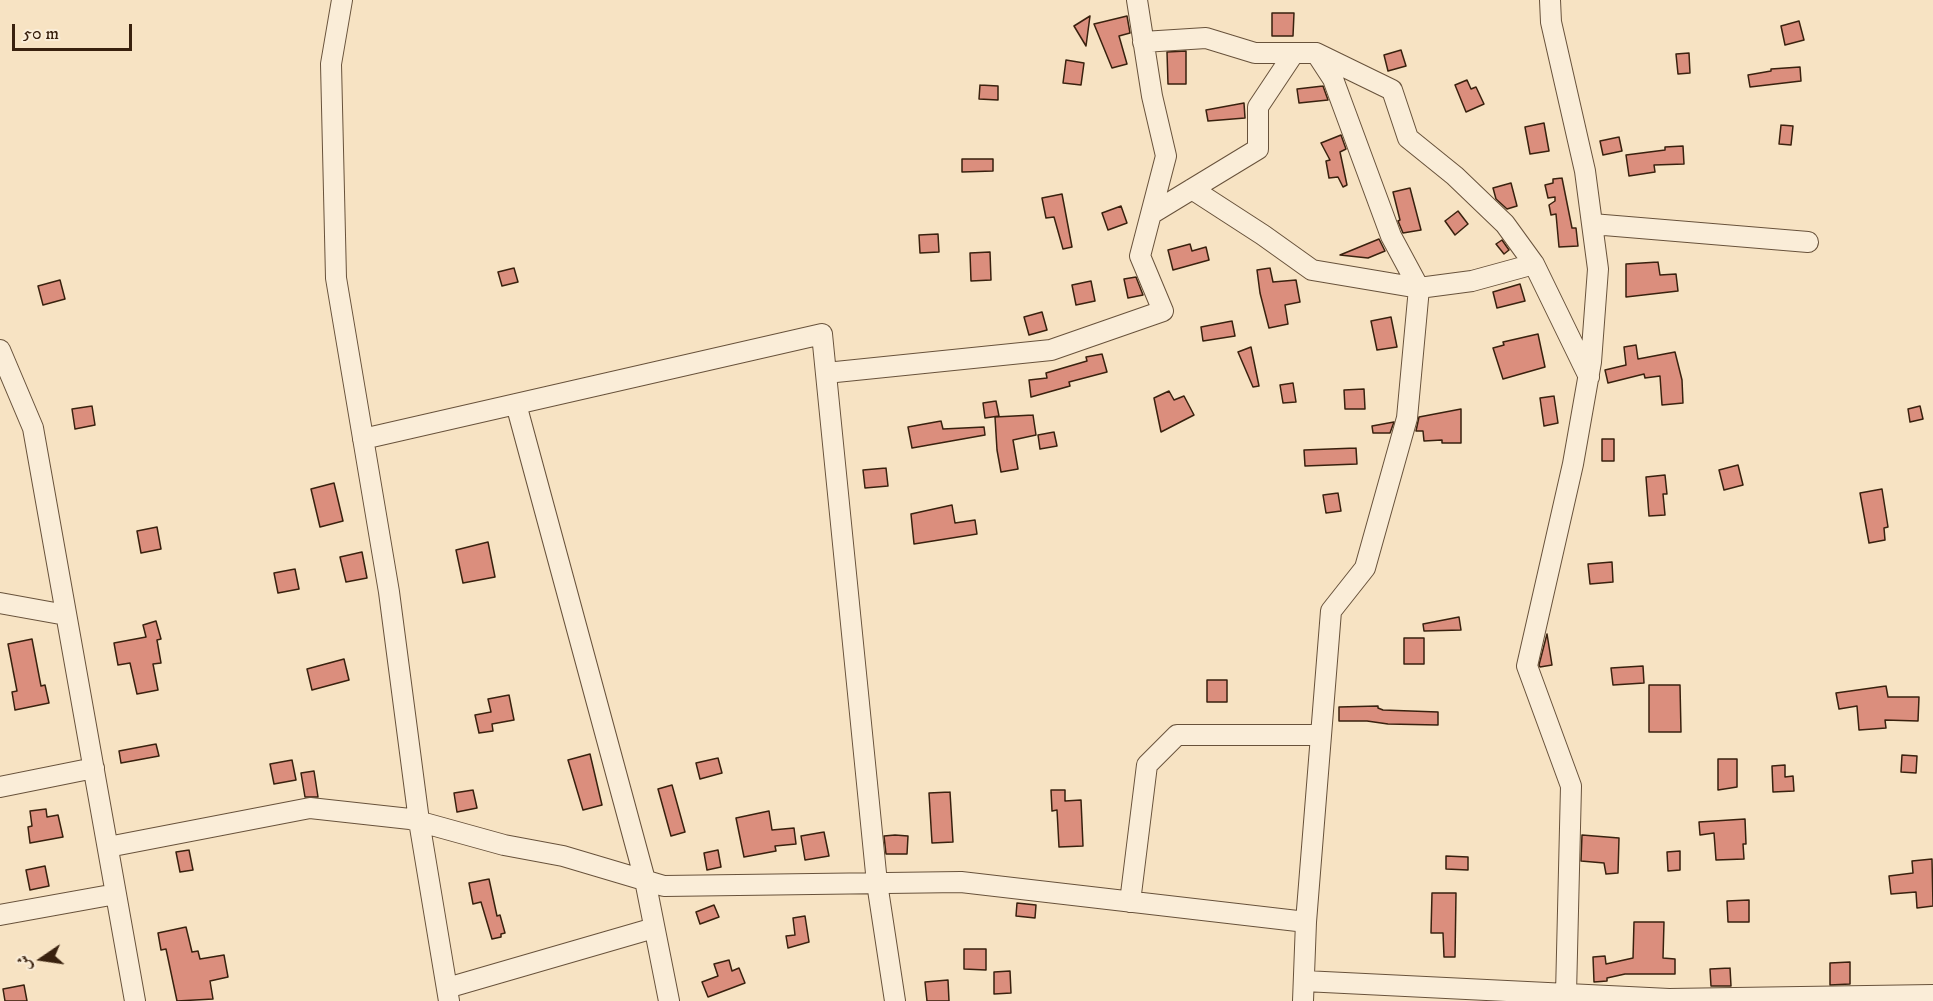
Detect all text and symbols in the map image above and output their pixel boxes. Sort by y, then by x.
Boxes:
scale bar [15,12,135,50]
text: 50 m [23,23,59,45]
north arrow [12,929,72,989]
text: ش [13,953,36,973]

